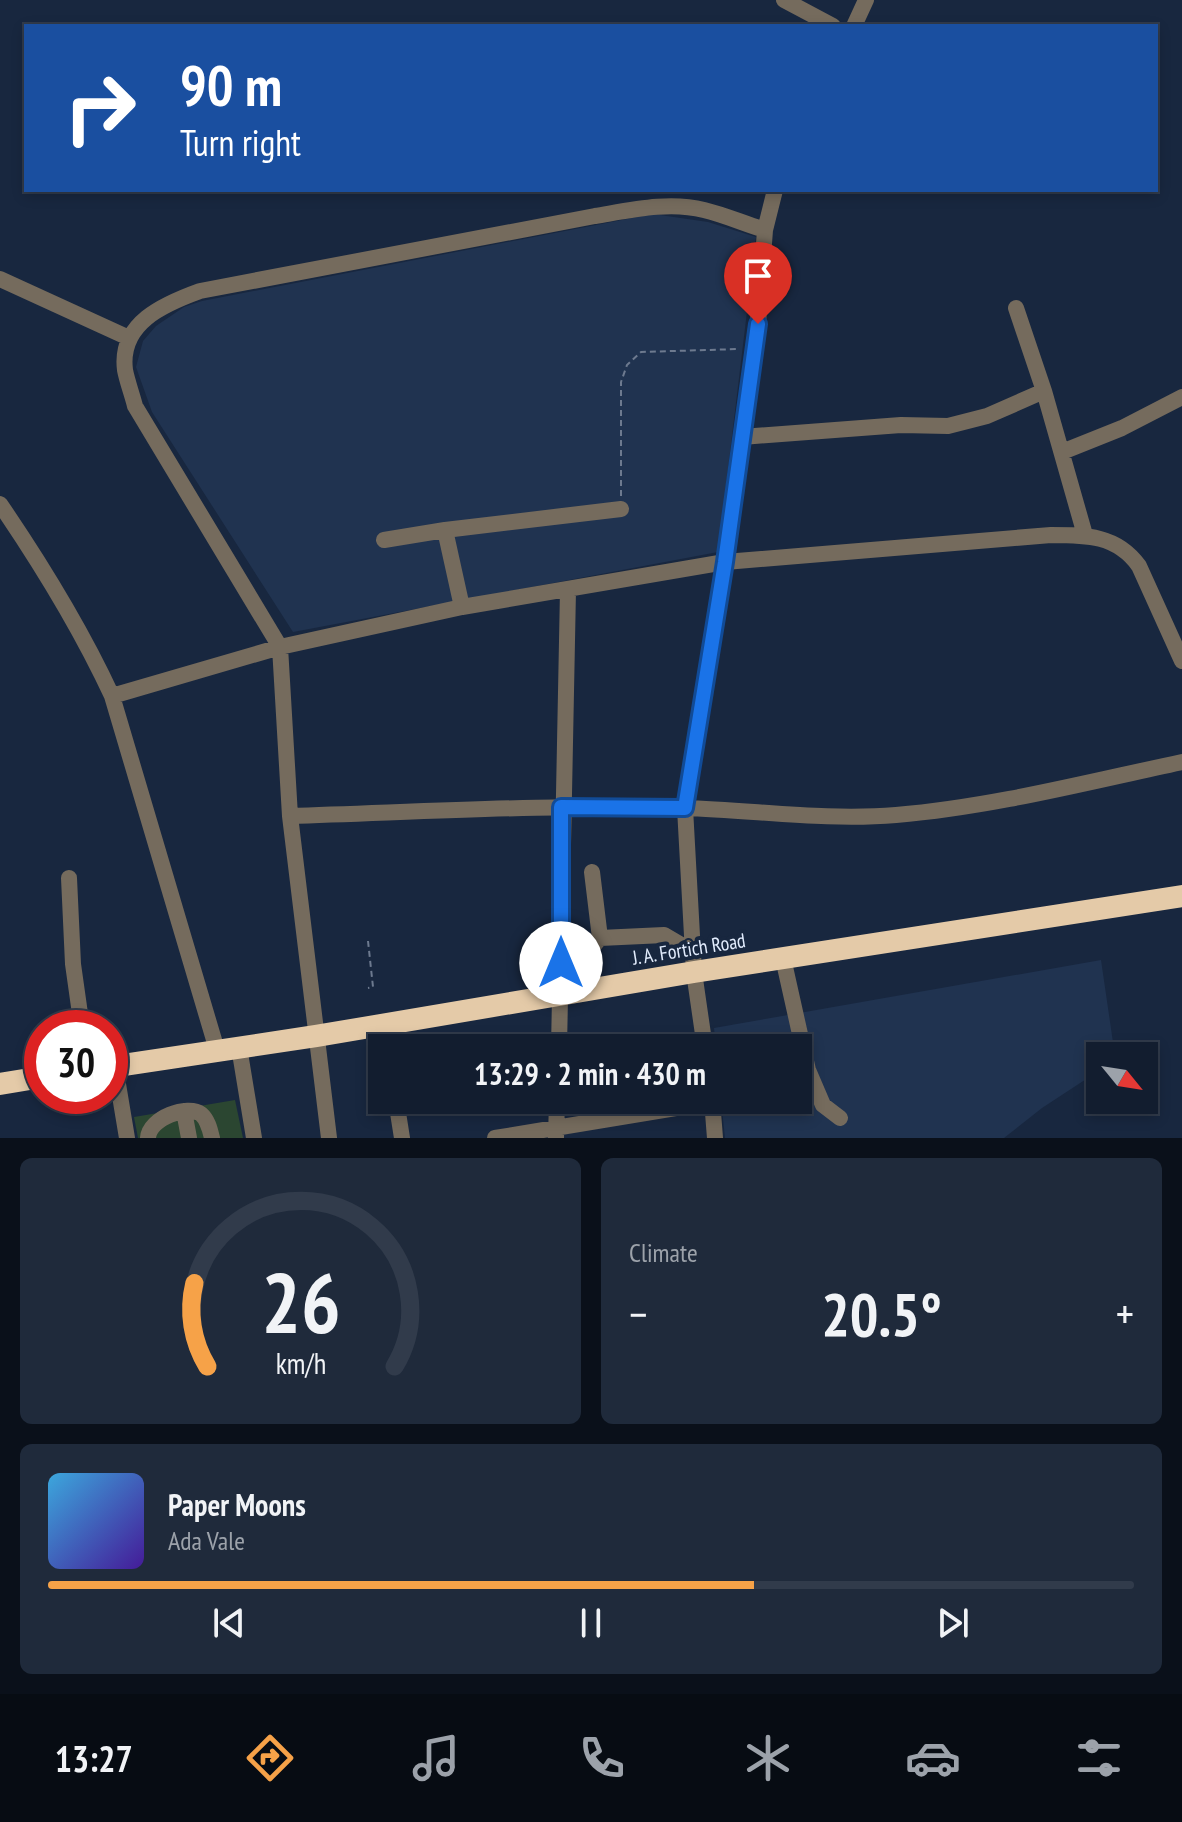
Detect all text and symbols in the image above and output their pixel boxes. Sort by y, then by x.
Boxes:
text: 90 m [180,49,282,121]
icon: right [48,56,152,160]
text: Turn right [180,119,301,166]
pin [724,242,792,324]
icon: arrive [736,254,780,298]
position arrow [519,921,603,1005]
street label: J. A. Fortich Road [630,927,747,971]
speed limit sign: 30 [24,1010,128,1114]
north arrow [1086,1042,1158,1114]
map controls [1086,1042,1158,1114]
text: 13:29 · 2 min · 430 m [474,1054,706,1093]
text: Climate [629,1236,698,1269]
text: 26 [261,1248,340,1356]
text: 20.5° [821,1275,942,1353]
text: − [629,1285,647,1342]
text: + [1116,1285,1134,1342]
text: km/h [275,1345,326,1382]
text: Paper Moons [168,1485,306,1524]
text: Ada Vale [168,1524,245,1557]
icon: previous [207,1601,251,1645]
icon: pause [569,1601,613,1645]
icon: next [931,1601,975,1645]
icon: directions [242,1730,298,1786]
icon: music [408,1730,464,1786]
icon: phone [574,1730,630,1786]
icon: climate [740,1730,796,1786]
icon: car [905,1730,961,1786]
icon: filters [1071,1730,1127,1786]
text: 13:27 [55,1735,133,1782]

